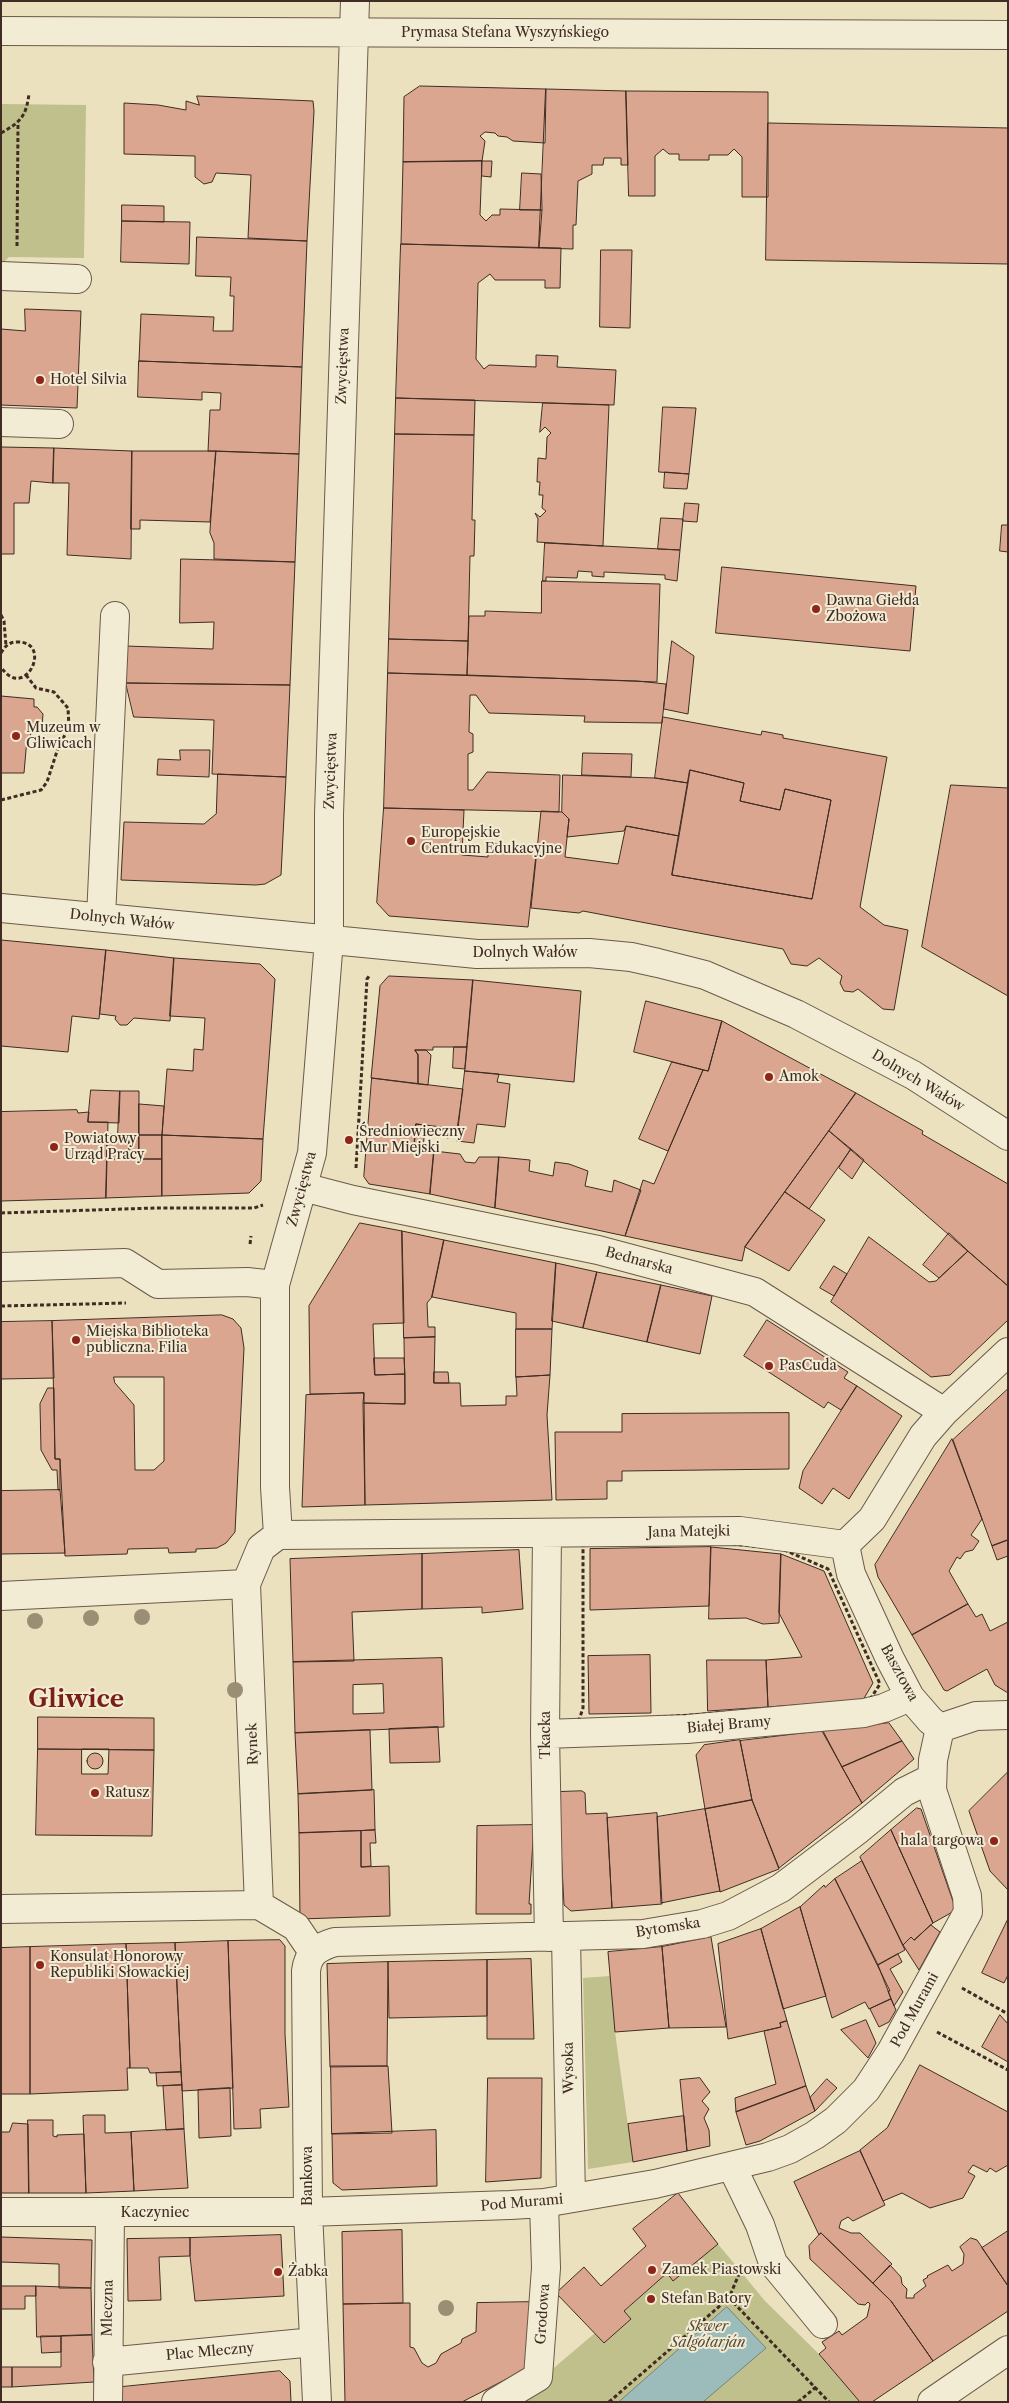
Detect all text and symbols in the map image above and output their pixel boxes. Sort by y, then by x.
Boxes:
street label: Prymasa Stefana Wyszyńskiego [401,25,609,41]
street label: Zwycięstwa [333,327,353,405]
place label: Hotel Silvia [50,372,127,388]
marker: Hotel Silvia [34,374,46,386]
place label: Dawna Giełda Zbożowa [826,593,919,626]
marker: Dawna Giełda Zbożowa [810,603,822,615]
place label: Muzeum w Gliwicach [26,720,101,752]
marker: Muzeum w Gliwicach [10,730,22,742]
street label: Zwycięstwa [321,732,341,810]
place label: Europejskie Centrum Edukacyjne [421,825,562,858]
marker: Europejskie Centrum Edukacyjne [405,835,417,847]
street label: Dolnych Wałów [69,906,175,934]
street label: Dolnych Wałów [472,945,578,961]
street label: Dolnych Wałów [869,1047,967,1115]
place label: Amok [779,1069,819,1085]
marker: Amok [763,1071,775,1083]
place label: Średniowieczny Mur Miejski [359,1124,465,1156]
place label: Powiatowy Urząd Pracy [64,1131,145,1164]
marker: Średniowieczny Mur Miejski [343,1134,355,1146]
marker: Powiatowy Urząd Pracy [48,1141,60,1153]
street label: Zwycięstwa [284,1150,320,1228]
street label: Bednarska [603,1244,675,1278]
place label: Miejska Biblioteka publiczna. Filia [86,1324,209,1356]
marker: Miejska Biblioteka publiczna. Filia [70,1334,82,1346]
place label: PasCuda [779,1358,837,1374]
marker: PasCuda [763,1360,775,1372]
street label: Jana Matejki [648,1523,730,1541]
street label: Basztowa [877,1642,921,1704]
district label: Gliwice [28,1686,124,1714]
street label: Tkacka [538,1711,554,1759]
street label: Białej Bramy [686,1713,772,1737]
street label: Rynek [244,1723,262,1765]
place label: Ratusz [105,1785,150,1801]
marker: Ratusz [89,1787,101,1799]
place label: hala targowa [900,1833,984,1849]
marker: hala targowa [988,1835,1000,1847]
street label: Bytomska [634,1915,702,1941]
place label: Konsulat Honorowy Republiki Słowackiej [50,1949,189,1981]
marker: Konsulat Honorowy Republiki Słowackiej [34,1959,46,1971]
street label: Pod Murami [888,1970,942,2050]
street label: Wysoka [560,2042,578,2094]
street label: Bankowa [300,2146,316,2206]
street label: Pod Murami [480,2191,564,2215]
street label: Kaczyniec [121,2205,189,2221]
place label: Zamek Piastowski [662,2262,781,2278]
place label: Żabka [288,2264,328,2280]
marker: Zamek Piastowski [646,2264,658,2276]
marker: Żabka [272,2266,284,2278]
street label: Mleczna [99,2279,117,2337]
street label: Grodowa [532,2283,554,2345]
place label: Stefan Batory [661,2291,751,2307]
marker: Stefan Batory [645,2293,657,2305]
park label: Skwer Salgótarján [670,2319,746,2352]
street label: Plac Mleczny [165,2340,255,2364]

